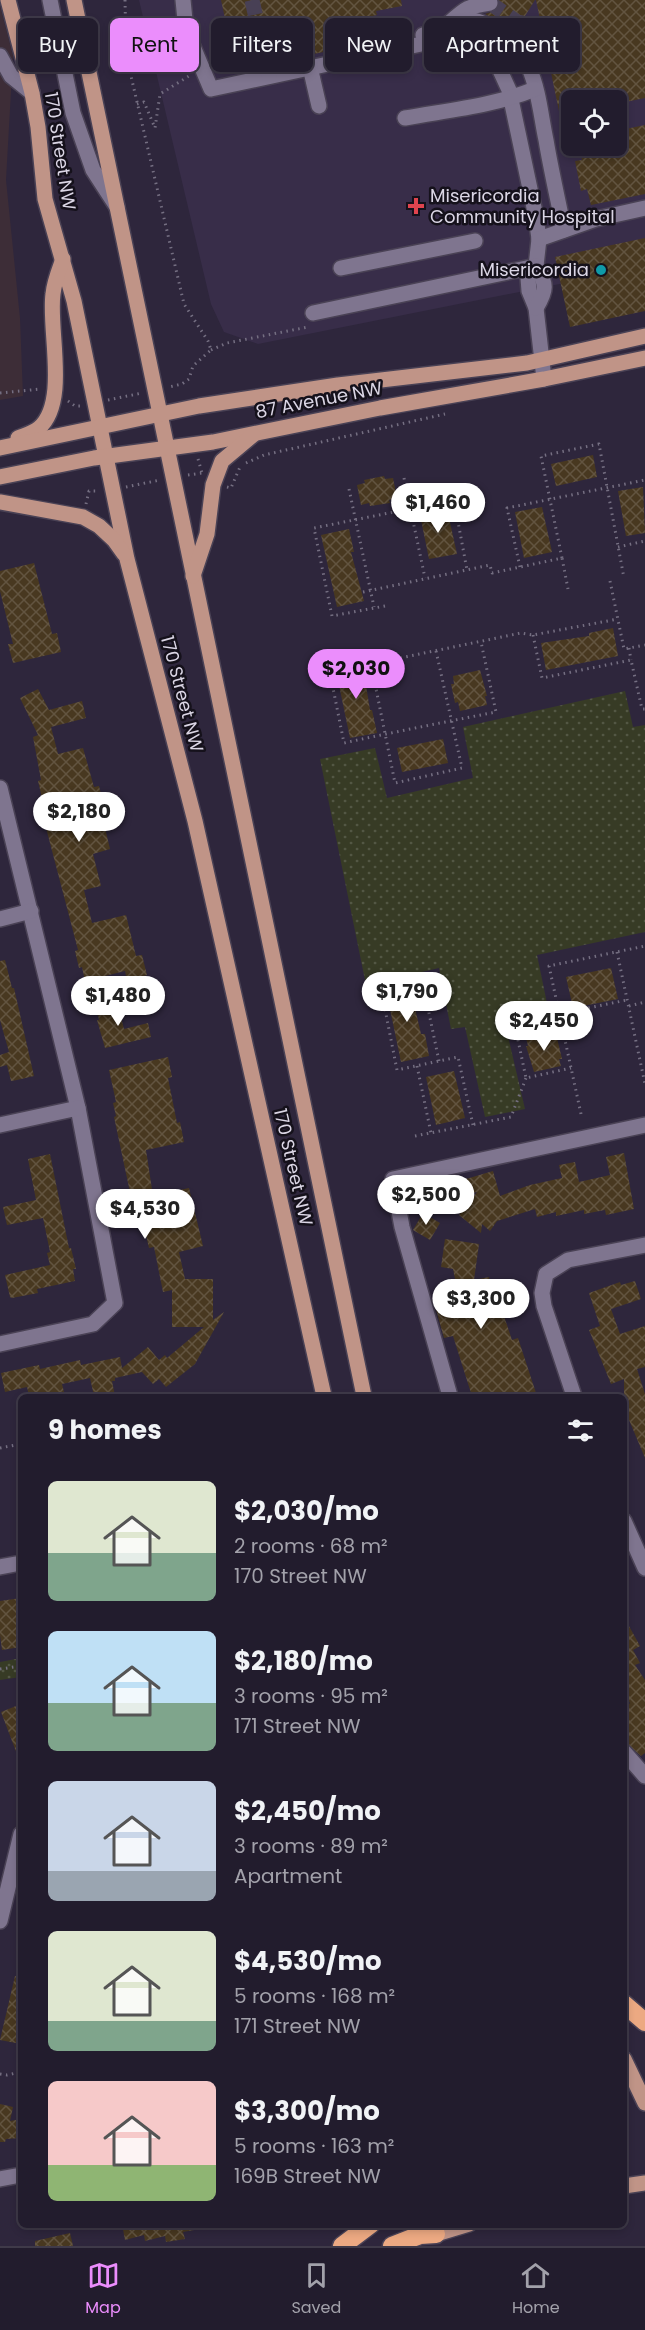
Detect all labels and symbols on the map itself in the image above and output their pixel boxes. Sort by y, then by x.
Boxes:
street label: 170 Street NW [39,90,82,212]
place label: Misericordia Community Hospital [430,183,615,229]
marker: Misericordia Community Hospital [407,197,425,215]
place label: Misericordia [479,257,589,282]
marker: Misericordia [594,263,608,277]
street label: 87 Avenue NW [253,375,385,424]
pin: $1,460 [389,483,487,534]
street label: 170 Street NW [155,633,210,755]
pin: $2,030 [307,649,405,700]
pin: $2,180 [30,792,128,843]
pin: $1,790 [358,972,456,1023]
pin: $1,480 [69,976,167,1027]
pin: $2,450 [495,1001,593,1052]
street label: 170 Street NW [268,1106,319,1228]
pin: $2,500 [377,1175,475,1226]
pin: $4,530 [96,1189,194,1240]
pin: $3,300 [432,1279,530,1330]

